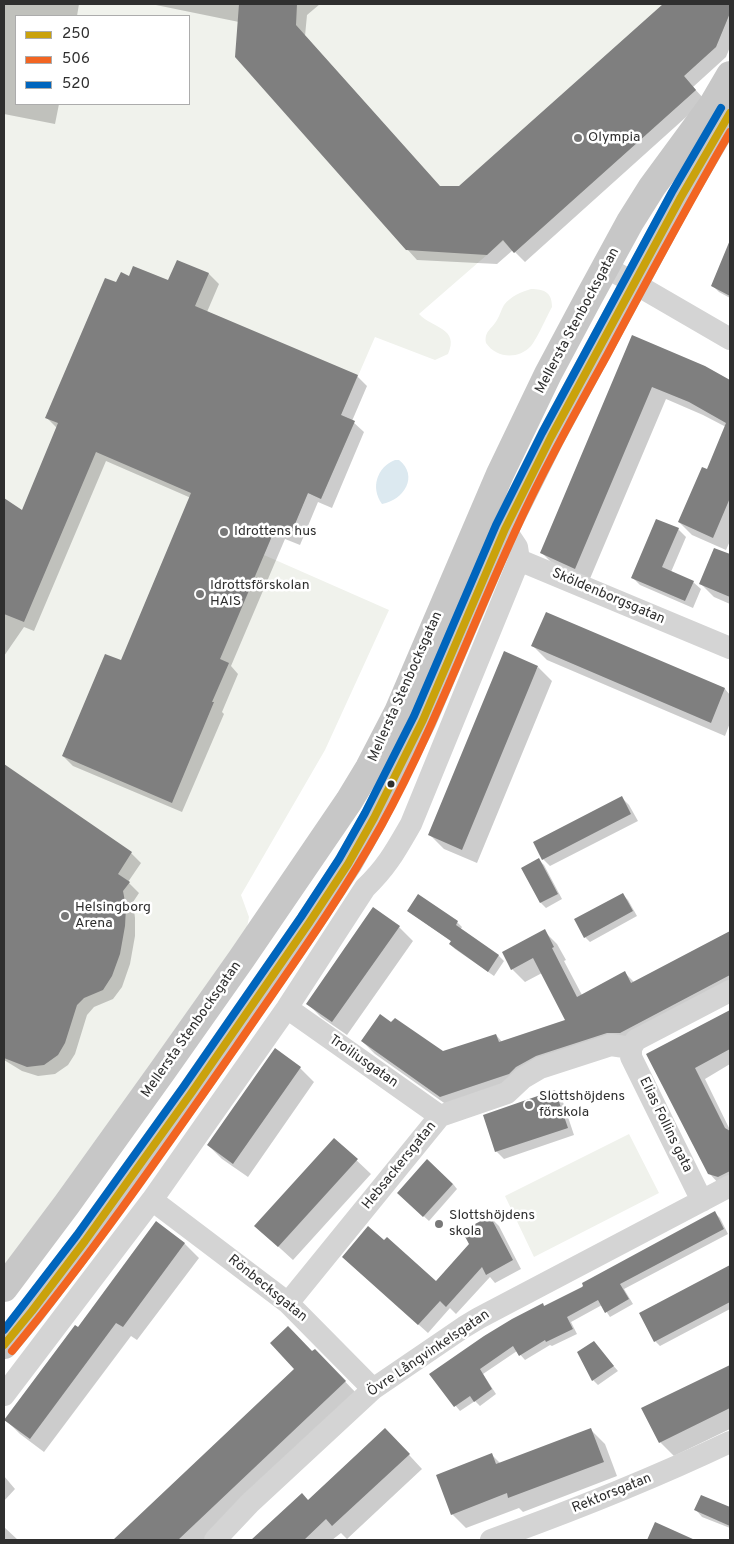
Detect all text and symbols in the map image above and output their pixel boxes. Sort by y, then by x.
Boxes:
legend [15,15,190,105]
text: 250 [62,25,90,44]
text: 506 [62,50,90,69]
text: 520 [62,75,90,94]
place label: Olympia [588,130,640,146]
marker: Olympia [572,132,584,144]
street label: Mellersta Stenbocksgatan [532,245,624,397]
place label: Idrottens hus [234,524,317,540]
marker: Idrottens hus [218,526,230,538]
street label: Sköldenborgsgatan [549,566,667,628]
place label: Idrottsförskolan HAIS [210,578,310,610]
marker: Idrottsförskolan HAIS [194,588,206,600]
street label: Mellersta Stenbocksgatan [365,609,447,765]
unlabelled marker [386,779,396,789]
place label: Helsingborg Arena [75,900,151,932]
marker: Helsingborg Arena [59,910,71,922]
street label: Mellersta Stenbocksgatan [138,959,246,1101]
street label: Troiliusgatan [325,1032,401,1092]
street label: Elias Follins gata [635,1075,695,1175]
place label: Slottshöjdens förskola [539,1089,625,1122]
marker: Slottshöjdens förskola [523,1099,535,1111]
street label: Hebsackersgatan [359,1119,441,1213]
place label: Slottshöjdens skola [449,1208,535,1240]
marker: Slottshöjdens skola [433,1218,445,1230]
street label: Rönbecksgatan [224,1252,310,1326]
street label: Övre Långvinkelsgatan [365,1307,493,1401]
street label: Rektorsgatan [570,1470,654,1518]

